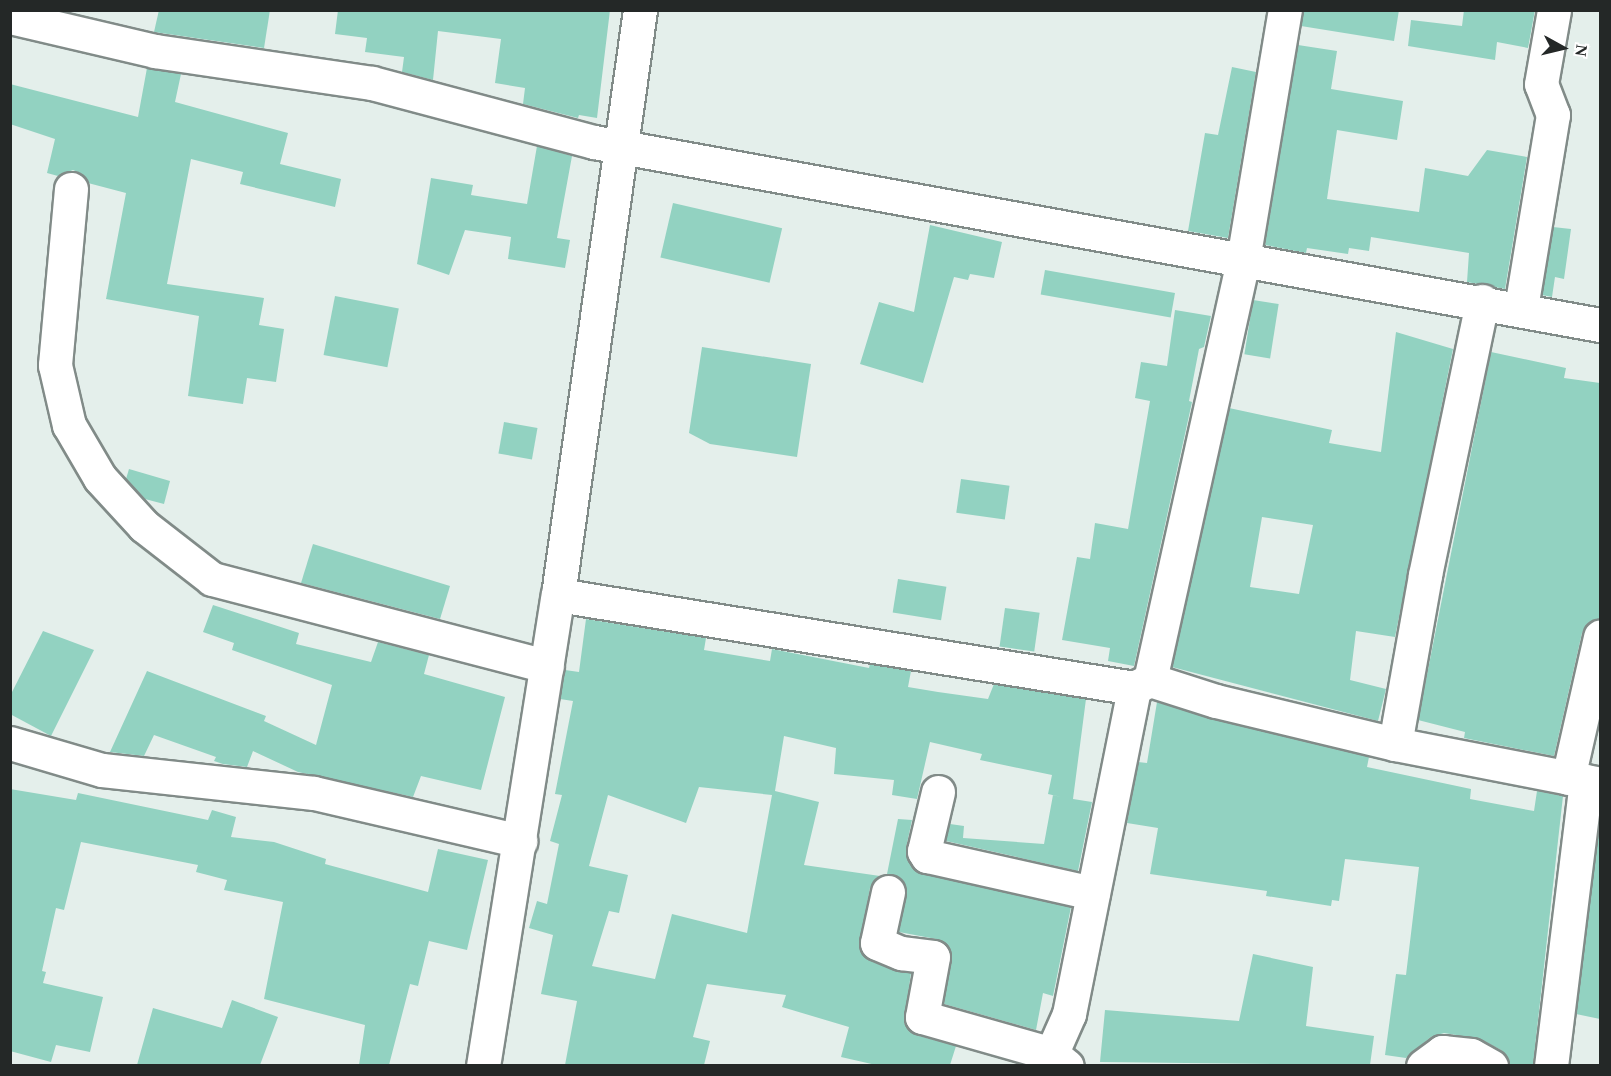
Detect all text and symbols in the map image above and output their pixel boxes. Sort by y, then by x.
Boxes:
north arrow [1533,18,1593,78]
text: N [1572,44,1591,57]

